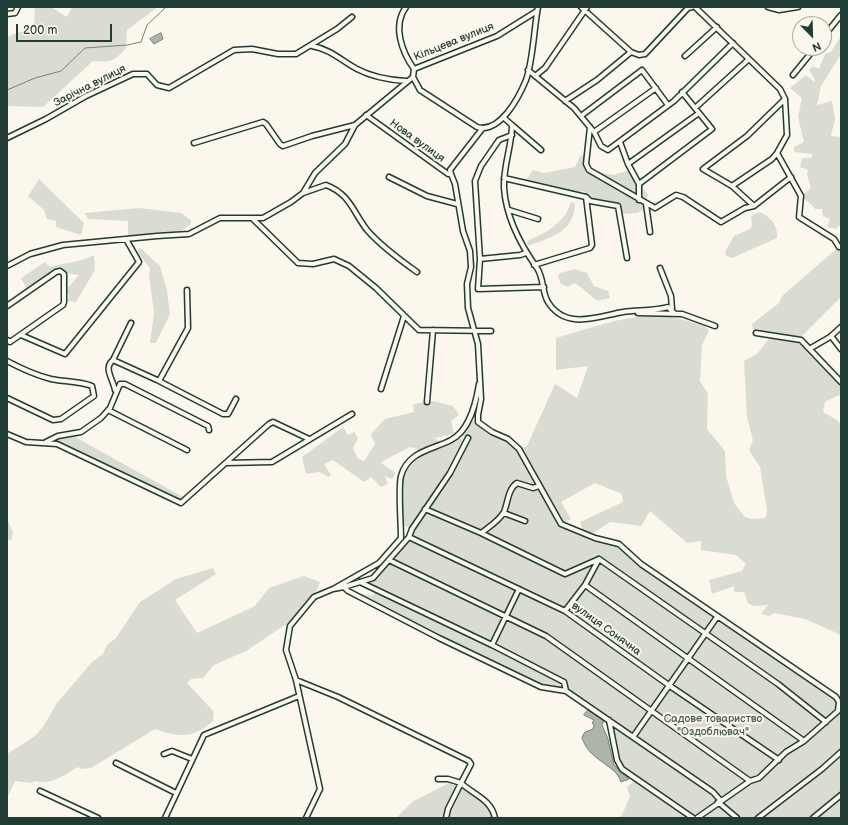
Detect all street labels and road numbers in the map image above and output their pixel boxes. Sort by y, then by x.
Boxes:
street label: Кільцева вулиця [412,20,496,64]
street label: Зарічна вулиця [52,62,128,110]
street label: Нова вулиця [387,117,447,165]
street label: вулиця Сонячна [569,599,643,659]

